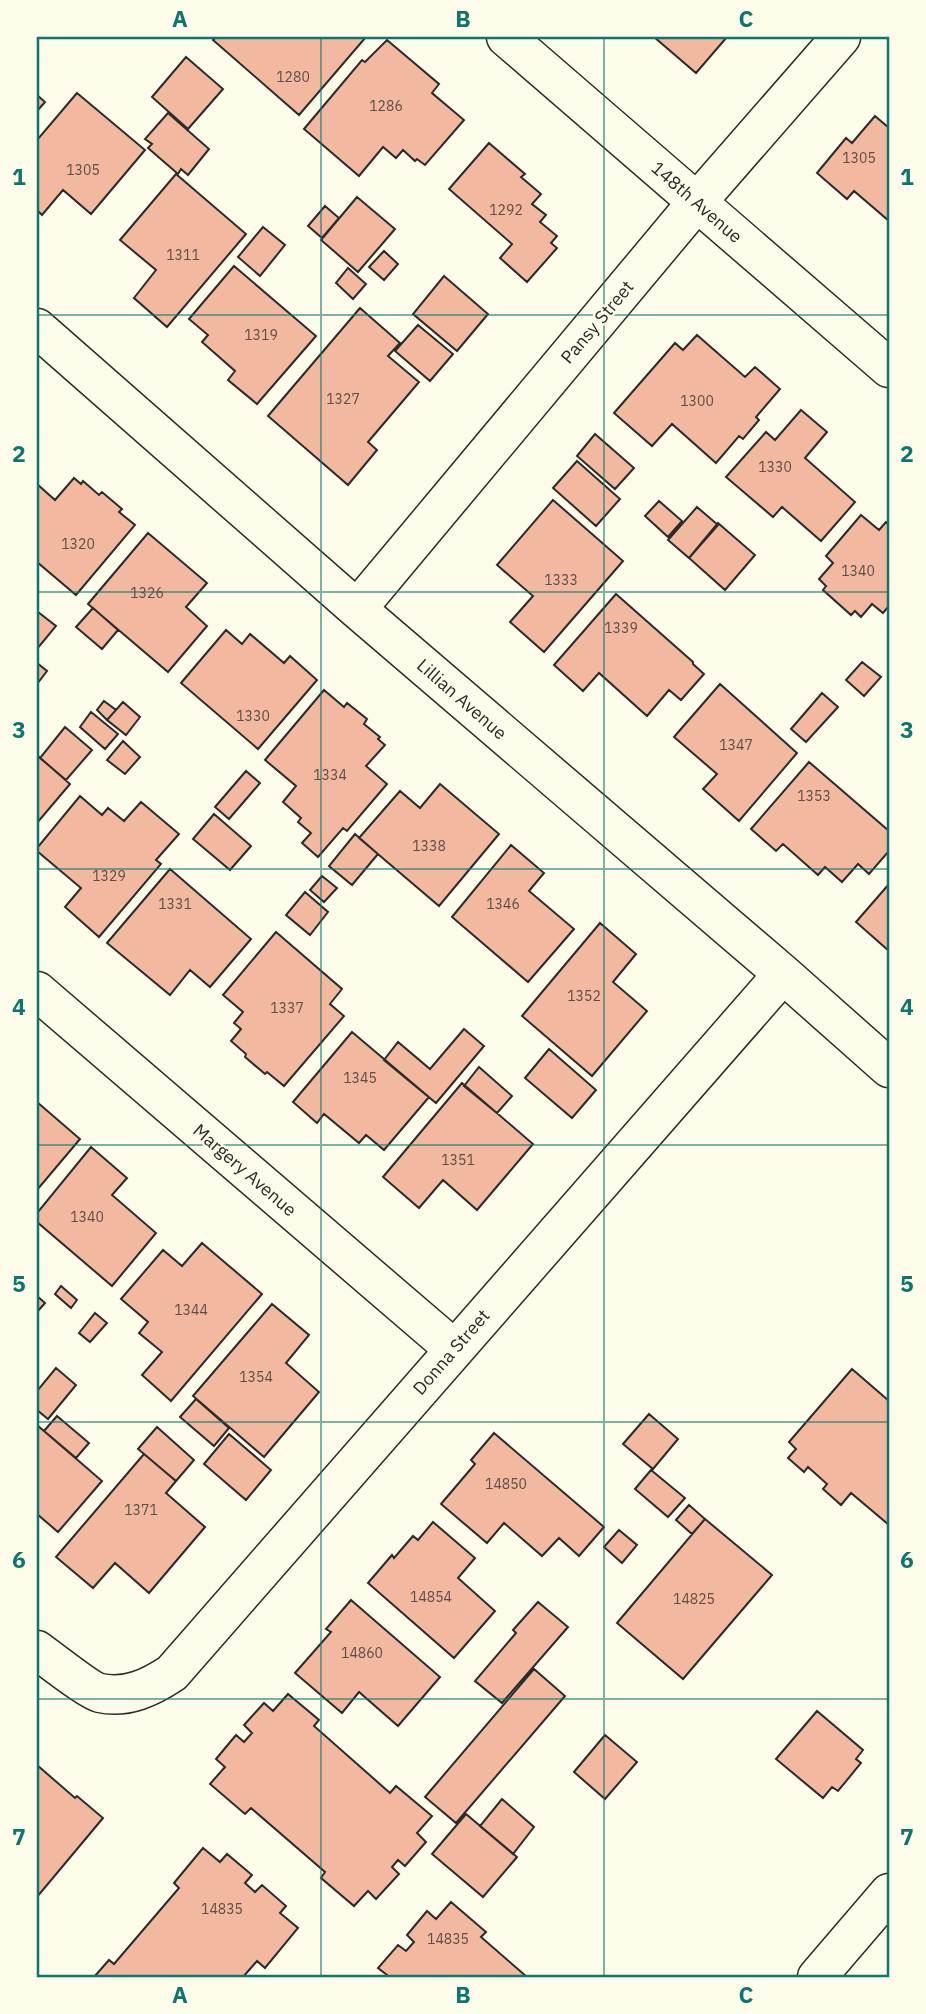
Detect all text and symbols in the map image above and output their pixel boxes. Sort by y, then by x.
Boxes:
text: A [172,3,188,33]
text: B [455,3,471,33]
text: C [739,3,754,33]
house number: 1280 [276,68,310,86]
house number: 1286 [369,97,403,115]
house number: 1305 [842,149,876,167]
street label: 148th Avenue [647,156,747,248]
text: 1 [12,161,26,191]
house number: 1305 [66,161,100,179]
text: 1 [900,161,914,191]
house number: 1292 [489,201,523,219]
house number: 1311 [166,246,200,264]
street label: Pansy Street [556,276,638,368]
house number: 1319 [244,326,278,344]
house number: 1327 [326,390,360,408]
house number: 1300 [680,392,714,410]
text: 2 [12,438,26,468]
text: 2 [900,438,914,468]
house number: 1330 [758,458,792,476]
house number: 1320 [61,535,95,553]
house number: 1340 [841,562,875,580]
house number: 1333 [544,571,578,589]
house number: 1326 [130,584,164,602]
house number: 1339 [604,619,638,637]
street label: Lillian Avenue [412,654,512,744]
house number: 1330 [236,707,270,725]
text: 3 [12,714,26,744]
text: 3 [900,714,914,744]
house number: 1347 [719,736,753,754]
house number: 1334 [313,766,347,784]
house number: 1353 [797,787,831,805]
house number: 1338 [412,837,446,855]
house number: 1329 [92,867,126,885]
house number: 1331 [158,895,192,913]
house number: 1346 [486,895,520,913]
house number: 1352 [567,987,601,1005]
text: 4 [12,991,26,1021]
text: 4 [900,991,914,1021]
house number: 1337 [270,999,304,1017]
house number: 1345 [343,1069,377,1087]
street label: Margery Avenue [188,1119,302,1221]
house number: 1351 [441,1151,475,1169]
house number: 1340 [70,1208,104,1226]
text: 5 [12,1268,26,1298]
text: 5 [900,1268,914,1298]
house number: 1344 [174,1301,208,1319]
street label: Donna Street [408,1305,494,1399]
house number: 1354 [239,1368,273,1386]
house number: 14850 [485,1475,527,1493]
house number: 1371 [124,1501,158,1519]
text: 6 [12,1544,26,1574]
text: 6 [900,1544,914,1574]
house number: 14854 [410,1588,452,1606]
house number: 14825 [673,1590,715,1608]
house number: 14860 [341,1644,383,1662]
text: 7 [12,1821,26,1851]
text: 7 [900,1821,914,1851]
house number: 14835 [201,1900,243,1918]
house number: 14835 [427,1930,469,1948]
text: A [172,1979,188,2009]
text: B [455,1979,471,2009]
text: C [739,1979,754,2009]

